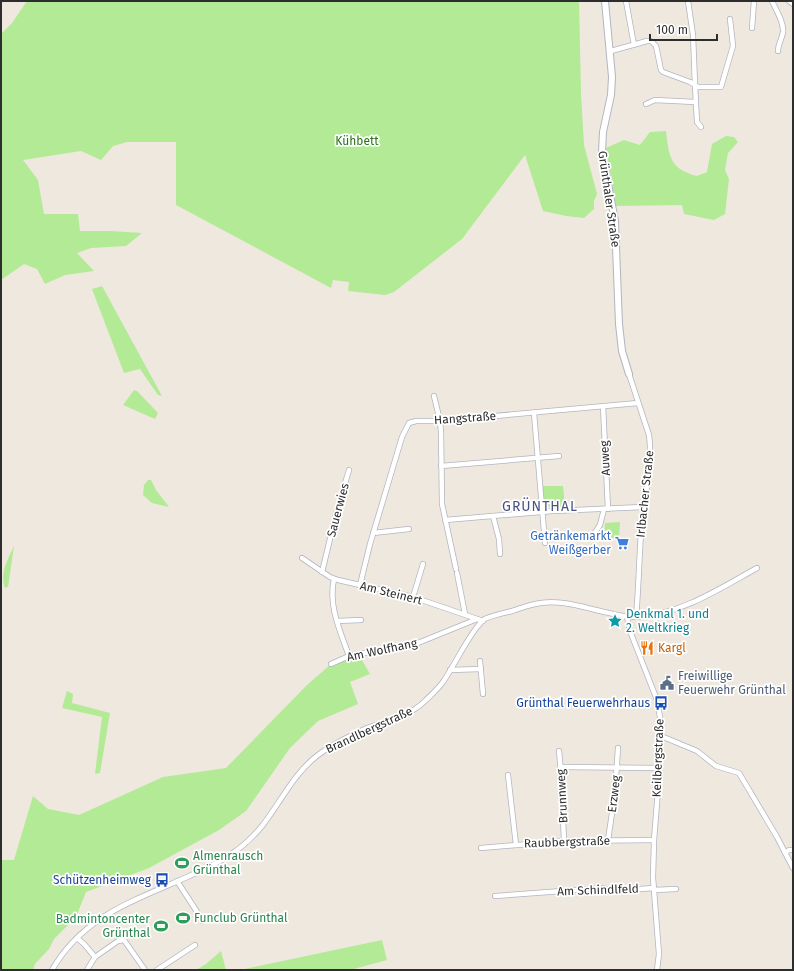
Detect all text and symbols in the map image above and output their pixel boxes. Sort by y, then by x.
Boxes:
scale bar [650,16,717,42]
text: 100 m [656,23,688,37]
park label: Kühbett [335,134,379,148]
street label: Grünthaler Straße [595,150,623,248]
street label: Hangstraße [433,409,497,427]
street label: Auweg [597,439,613,476]
street label: Irlbacher Straße [633,450,657,538]
street label: Sauerwies [324,481,352,539]
district label: GRÜNTHAL [502,497,578,515]
place label: Getränkemarkt Weißgerber [530,529,612,557]
supermarket icon: Getränkemarkt Weißgerber [614,535,630,551]
street label: Am Steinert [358,579,424,608]
place label: Denkmal 1. und 2. Weltkrieg [626,607,709,635]
place icon: Denkmal 1. und 2. Weltkrieg [607,613,623,629]
street label: Am Wolfhang [346,636,419,664]
restaurant icon: Kargl [639,640,655,656]
place label: Kargl [658,641,686,655]
place label: Freiwillige Feuerwehr Grünthal [678,669,786,697]
public building icon: Freiwillige Feuerwehr Grünthal [659,675,675,691]
bus stop icon: Grünthal Feuerwehrhaus [653,695,669,711]
place label: Grünthal Feuerwehrhaus [516,696,650,710]
street label: Brandlbergstraße [323,704,415,756]
street label: Keilbergstraße [650,718,666,798]
street label: Brunnweg [554,768,570,824]
street label: Erzweg [605,774,623,813]
street label: Raubbergstraße [524,833,610,851]
place label: Almenrausch Grünthal [193,849,263,877]
sports icon: Almenrausch Grünthal [174,855,190,871]
bus stop icon: Schützenheimweg [154,872,170,888]
place label: Schützenheimweg [53,873,152,887]
street label: Am Schindlfeld [557,882,639,898]
sports icon: Funclub Grünthal [175,910,191,926]
place label: Funclub Grünthal [194,911,288,925]
place label: Badmintoncenter Grünthal [56,912,150,940]
sports icon: Badmintoncenter Grünthal [153,918,169,934]

